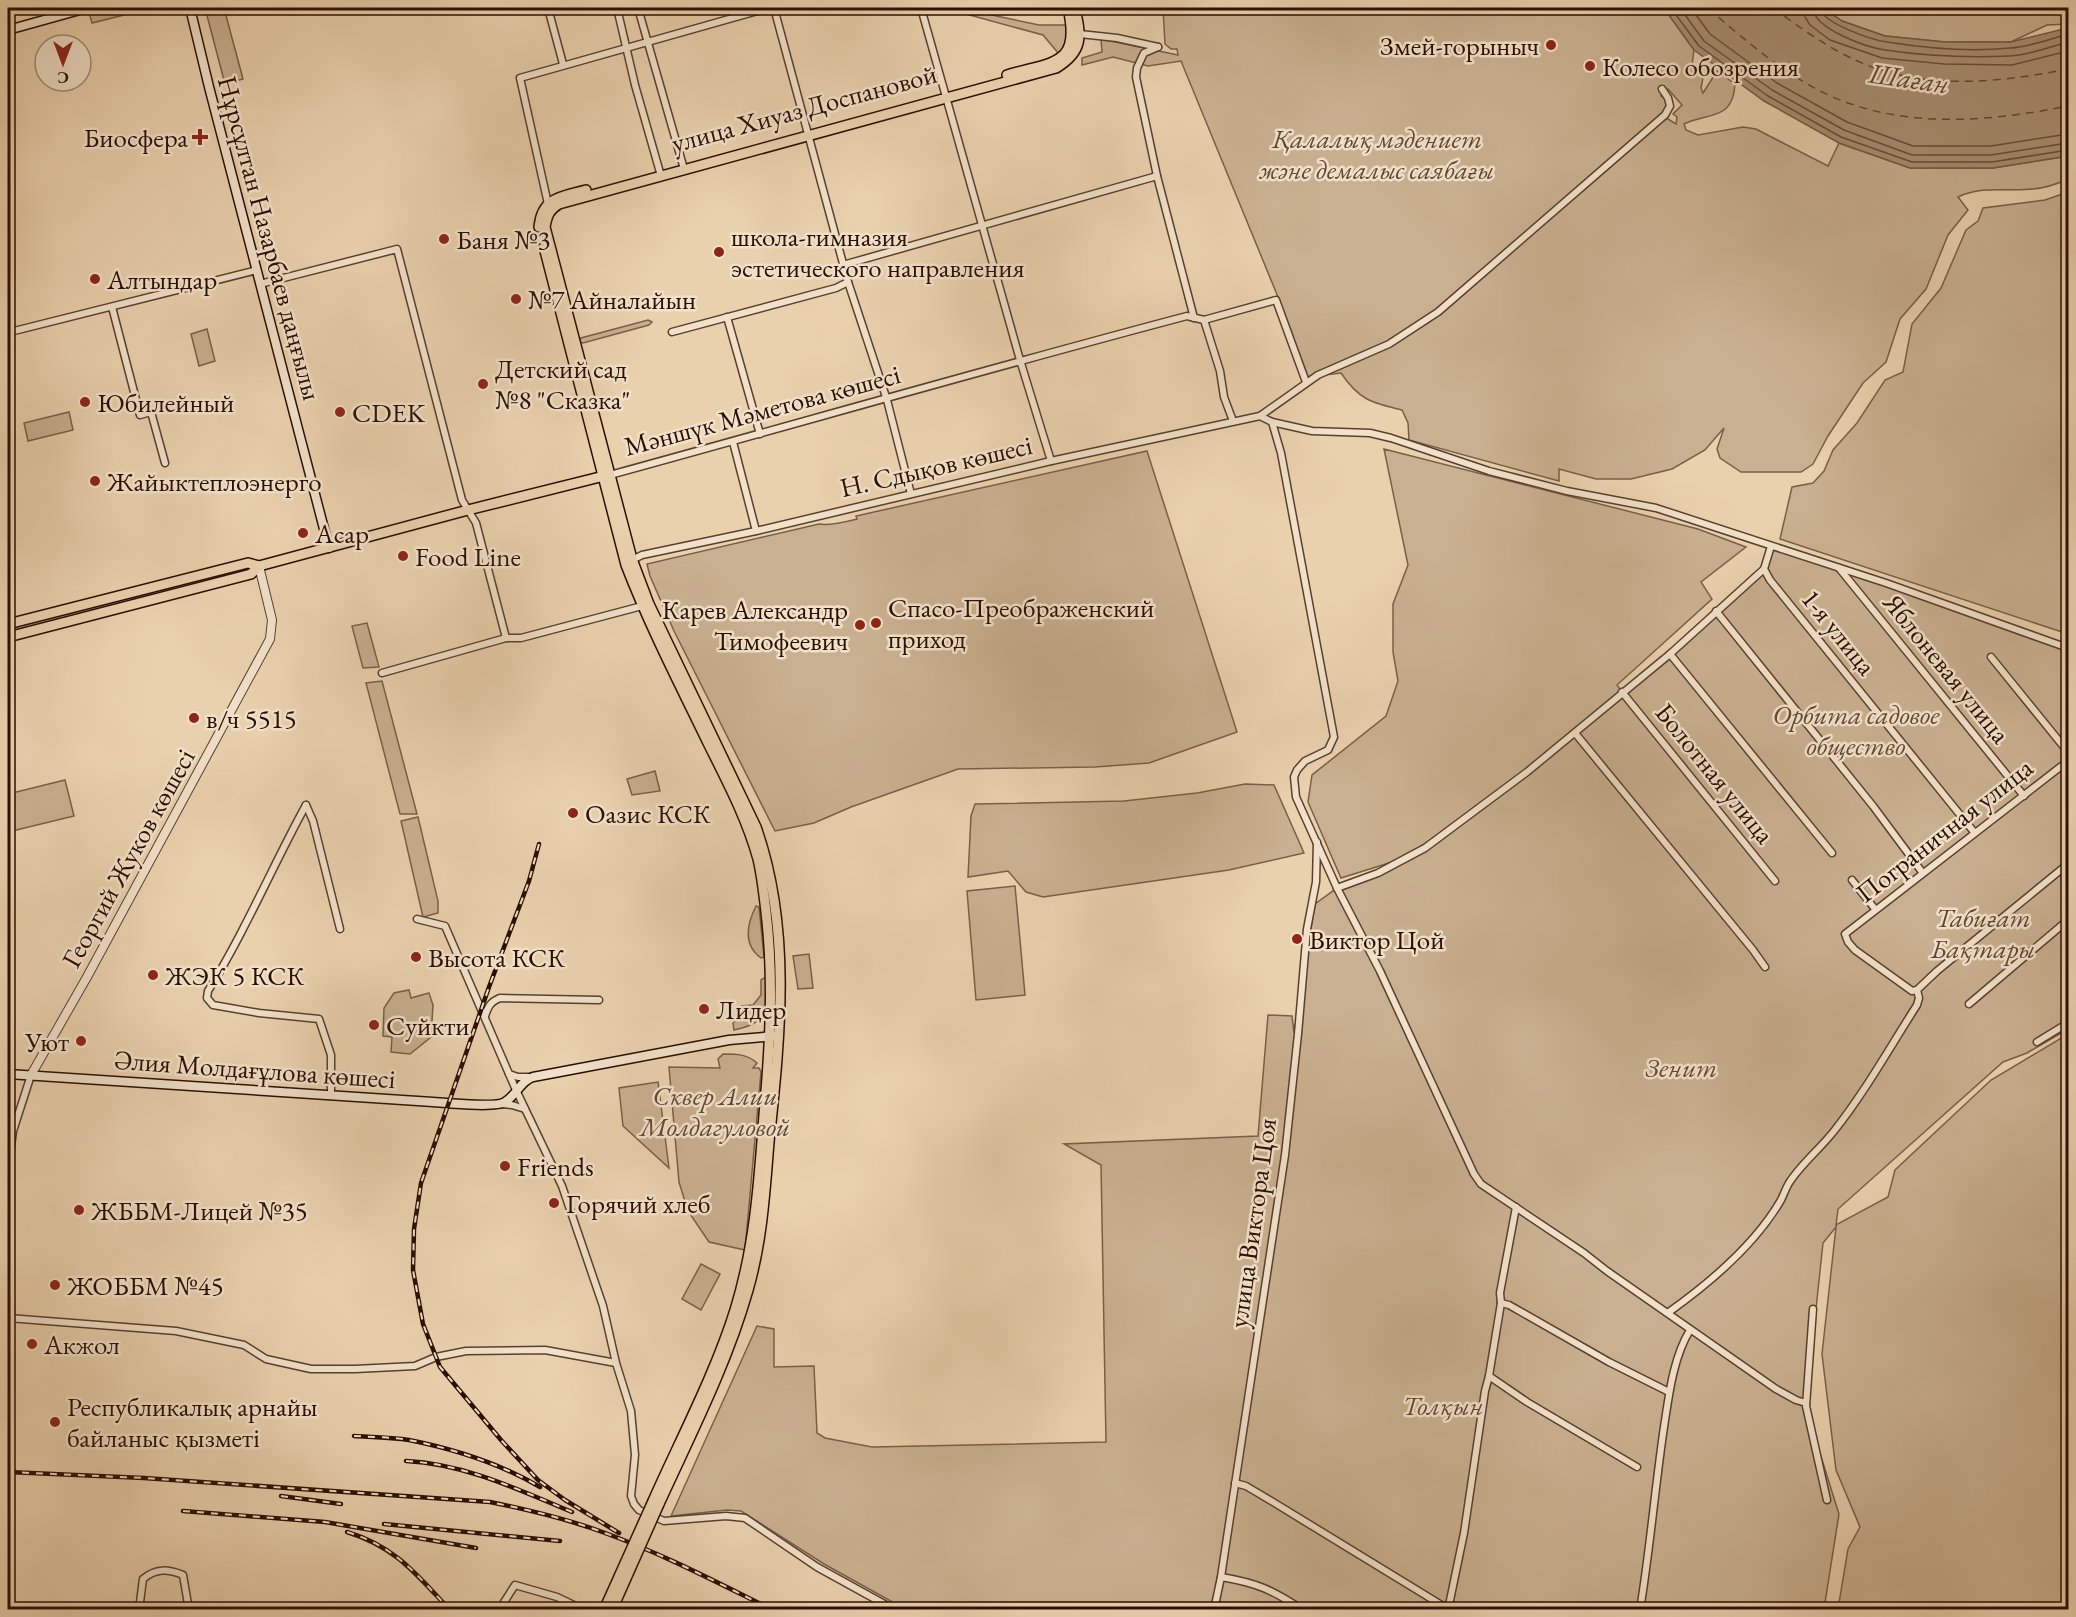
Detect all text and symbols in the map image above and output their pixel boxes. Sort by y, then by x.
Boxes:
place label: Змей-горыныч [1380,28,1539,63]
north arrow [33,33,93,93]
marker: Змей-горыныч [1544,38,1558,52]
place label: Колесо обозрения [1602,49,1799,84]
water label: Шаған [1866,54,1951,101]
street label: улица Хиуаз Доспановой [667,56,941,160]
marker: Колесо обозрения [1583,59,1597,73]
text: С [57,67,69,88]
street label: Нұрсұлтан Назарбаев даңғылы [210,72,330,404]
place label: Биосфера [84,120,188,155]
park label: Қалалық мәдениет және демалыс саябағы [1259,121,1494,187]
marker: Биосфера [193,130,207,144]
place label: школа-гимназия эстетического направления [731,219,1025,285]
place label: Баня №3 [456,222,551,257]
marker: Баня №3 [437,232,451,246]
marker: школа-гимназия эстетического направления [712,245,726,259]
place label: Алтындар [106,262,217,297]
marker: Алтындар [88,272,102,286]
place label: №7 Айналайын [528,282,696,317]
marker: №7 Айналайын [509,292,523,306]
place label: Детский сад №8 "Сказка" [495,351,630,417]
street label: Мәншүк Мәметова көшесі [620,356,904,464]
marker: Детский сад №8 "Сказка" [476,377,490,391]
place label: Юбилейный [97,385,234,420]
marker: Юбилейный [78,395,92,409]
place label: CDEK [352,395,426,430]
marker: CDEK [333,405,347,419]
street label: Н. Сдықов көшесі [836,427,1036,505]
place label: Жайыктеплоэнерго [106,464,322,499]
marker: Жайыктеплоэнерго [88,474,102,488]
place label: Асар [314,516,369,551]
marker: Асар [296,526,310,540]
place label: Food Line [415,539,521,574]
marker: Food Line [396,549,410,563]
street label: 1-я улица [1794,582,1884,682]
street label: Яблоневая улица [1875,585,2018,750]
place label: Спасо-Преображенский приход [888,590,1154,656]
place label: Карев Александр Тимофеевич [662,592,848,658]
marker: Спасо-Преображенский приход [869,616,883,630]
marker: Карев Александр Тимофеевич [853,618,867,632]
street label: Болотная улица [1647,695,1783,851]
park label: Орбита садовое общество [1772,697,1940,763]
place label: в/ч 5515 [206,701,297,736]
marker: в/ч 5515 [187,711,201,725]
street label: Георгий Жуков көшесі [53,742,203,974]
street label: Пограничная улица [1848,750,2040,910]
place label: Оазис КСК [585,796,711,831]
marker: Оазис КСК [566,806,580,820]
park label: Табиғат Бақтары [1930,900,2035,966]
place label: Виктор Цой [1309,922,1444,957]
marker: Виктор Цой [1290,932,1304,946]
place label: Высота КСК [428,940,565,975]
marker: Высота КСК [409,950,423,964]
place label: ЖЭК 5 КСК [164,958,304,993]
marker: ЖЭК 5 КСК [146,968,160,982]
place label: Лидер [716,992,786,1027]
marker: Лидер [697,1002,711,1016]
place label: Суйкти [386,1008,469,1043]
marker: Суйкти [367,1018,381,1032]
place label: Уют [24,1024,69,1059]
marker: Уют [74,1034,88,1048]
street label: Әлия Молдағұлова көшесі [113,1042,397,1096]
park label: Зенит [1645,1050,1717,1085]
park label: Сквер Алии Молдагуловой [638,1078,790,1144]
street label: улица Виктора Цоя [1220,1116,1284,1330]
place label: Friends [517,1149,594,1184]
marker: Friends [498,1159,512,1173]
place label: Горячий хлеб [566,1186,710,1221]
place label: ЖББМ-Лицей №35 [90,1193,308,1228]
marker: Горячий хлеб [547,1196,561,1210]
marker: ЖББМ-Лицей №35 [72,1203,86,1217]
place label: ЖОББМ №45 [66,1268,224,1303]
marker: ЖОББМ №45 [48,1278,62,1292]
place label: Акжол [43,1327,120,1362]
marker: Акжол [25,1337,39,1351]
park label: Толқын [1402,1388,1484,1423]
place label: Республикалық арнайы байланыс қызметі [67,1389,318,1455]
marker: Республикалық арнайы байланыс қызметі [48,1415,62,1429]

